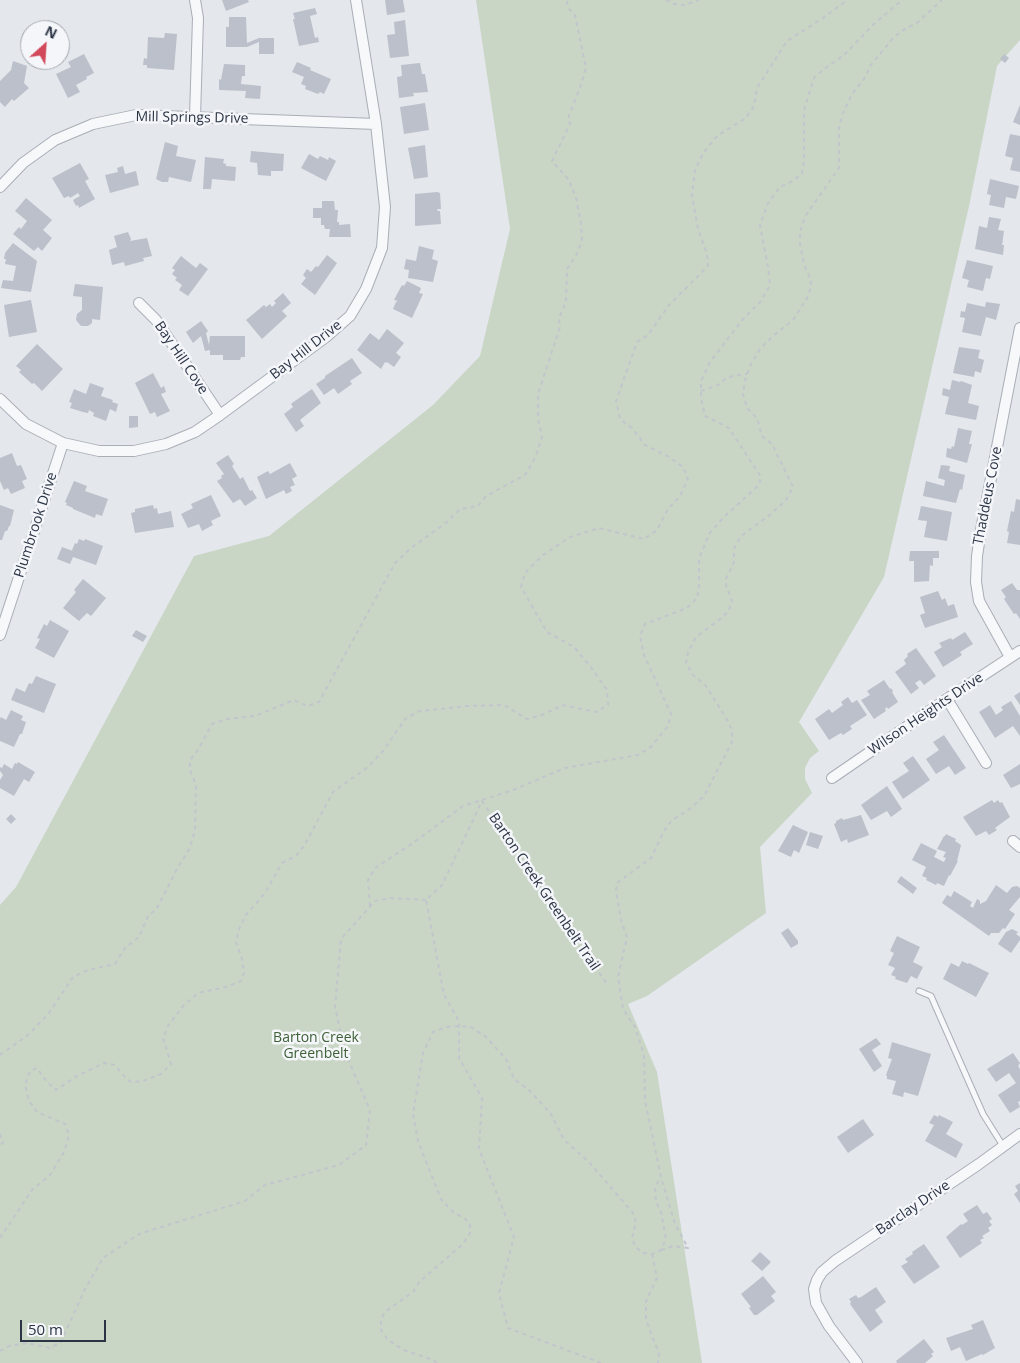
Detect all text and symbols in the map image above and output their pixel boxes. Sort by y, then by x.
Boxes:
north arrow [20,20,70,70]
text: N [42,21,61,43]
street label: Mill Springs Drive [135,109,249,127]
street label: Bay Hill Drive [267,317,345,383]
street label: Bay Hill Cove [151,318,211,398]
street label: Thaddeus Cove [970,445,1006,547]
street label: Plumbrook Drive [11,470,61,580]
street label: Wilson Heights Drive [865,669,987,759]
street label: Barton Creek Greenbelt Trail [485,810,603,974]
park label: Barton Creek Greenbelt [273,1030,359,1062]
street label: Barclay Drive [873,1177,953,1239]
scale bar [22,1310,109,1342]
text: 50 m [28,1319,63,1339]

